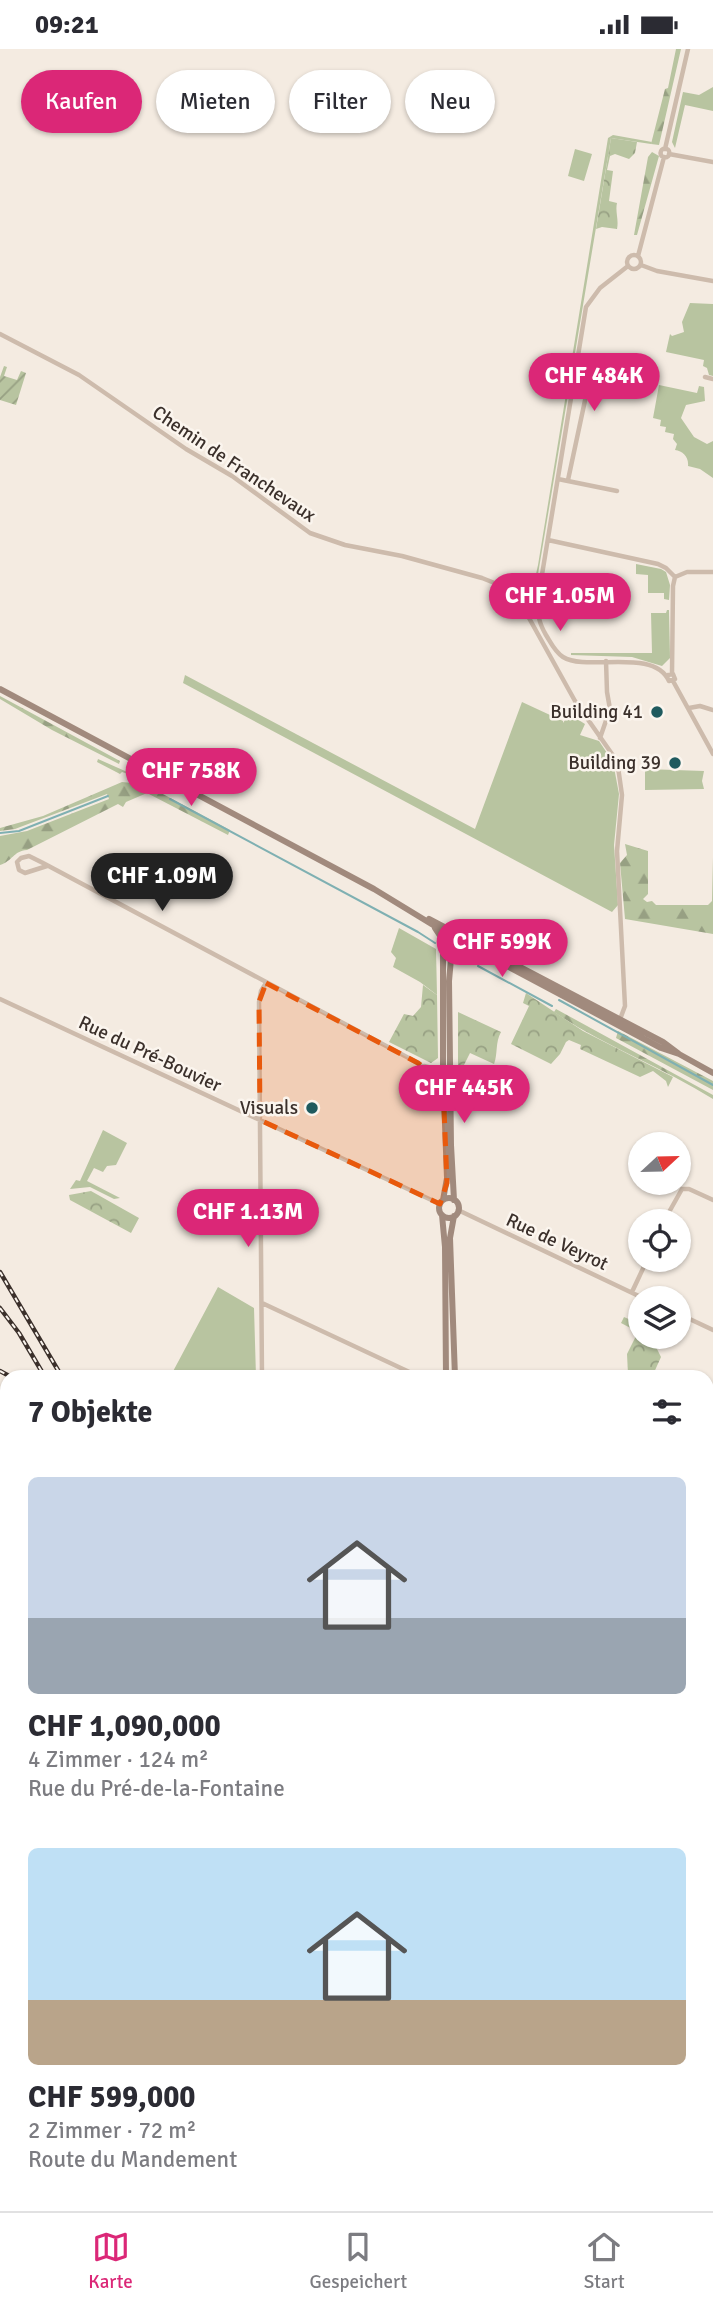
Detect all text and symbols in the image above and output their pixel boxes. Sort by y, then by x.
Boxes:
text: 09:21 [35,9,99,41]
chip: Kaufen [21,70,142,133]
chip: Mieten [156,70,275,133]
chip: Filter [289,70,391,133]
chip: Neu [405,70,495,133]
pin: CHF 484K [522,353,666,413]
text: CHF 484K [545,361,643,390]
street label: Chemin de Franchevaux [148,400,321,528]
pin: CHF 1.05M [480,573,640,633]
text: CHF 1.05M [505,581,615,610]
place label: Building 41 [550,700,643,724]
marker: Building 41 [649,704,665,720]
pin: CHF 758K [119,749,263,808]
place label: Building 39 [568,751,661,775]
marker: Building 39 [667,755,683,771]
text: CHF 758K [142,756,240,785]
pin: CHF 1.09M [82,853,242,913]
text: CHF 1.09M [107,861,217,890]
pin: CHF 599K [430,919,574,979]
text: CHF 599K [453,927,551,956]
street label: Rue du Pré-Bouvier [75,1010,225,1098]
pin: CHF 445K [392,1065,536,1125]
text: CHF 445K [415,1073,513,1102]
place label: Visuals [240,1096,298,1120]
marker: Visuals [304,1100,320,1116]
north arrow [628,1132,691,1195]
map controls [628,1132,691,1349]
pin: CHF 1.13M [168,1189,328,1249]
text: CHF 1.13M [193,1197,303,1226]
street label: Rue de Veyrot [502,1208,612,1276]
button: locate [628,1209,691,1272]
button: layers [628,1286,691,1349]
icon: filters [648,1393,686,1431]
text: 7 Objekte [28,1394,152,1431]
icon: home [294,1522,420,1648]
text: CHF 1,090,000 [28,1708,221,1745]
text: 4 Zimmer · 124 m² [28,1745,209,1774]
text: Rue du Pré-de-la-Fontaine [28,1774,285,1803]
icon: home [294,1893,420,2019]
text: CHF 599,000 [28,2079,196,2116]
text: 2 Zimmer · 72 m² [28,2116,196,2145]
text: Route du Mandement [28,2145,237,2174]
tab: Karte [88,2228,133,2294]
tab: Gespeichert [309,2228,407,2294]
tab: Start [584,2228,625,2294]

